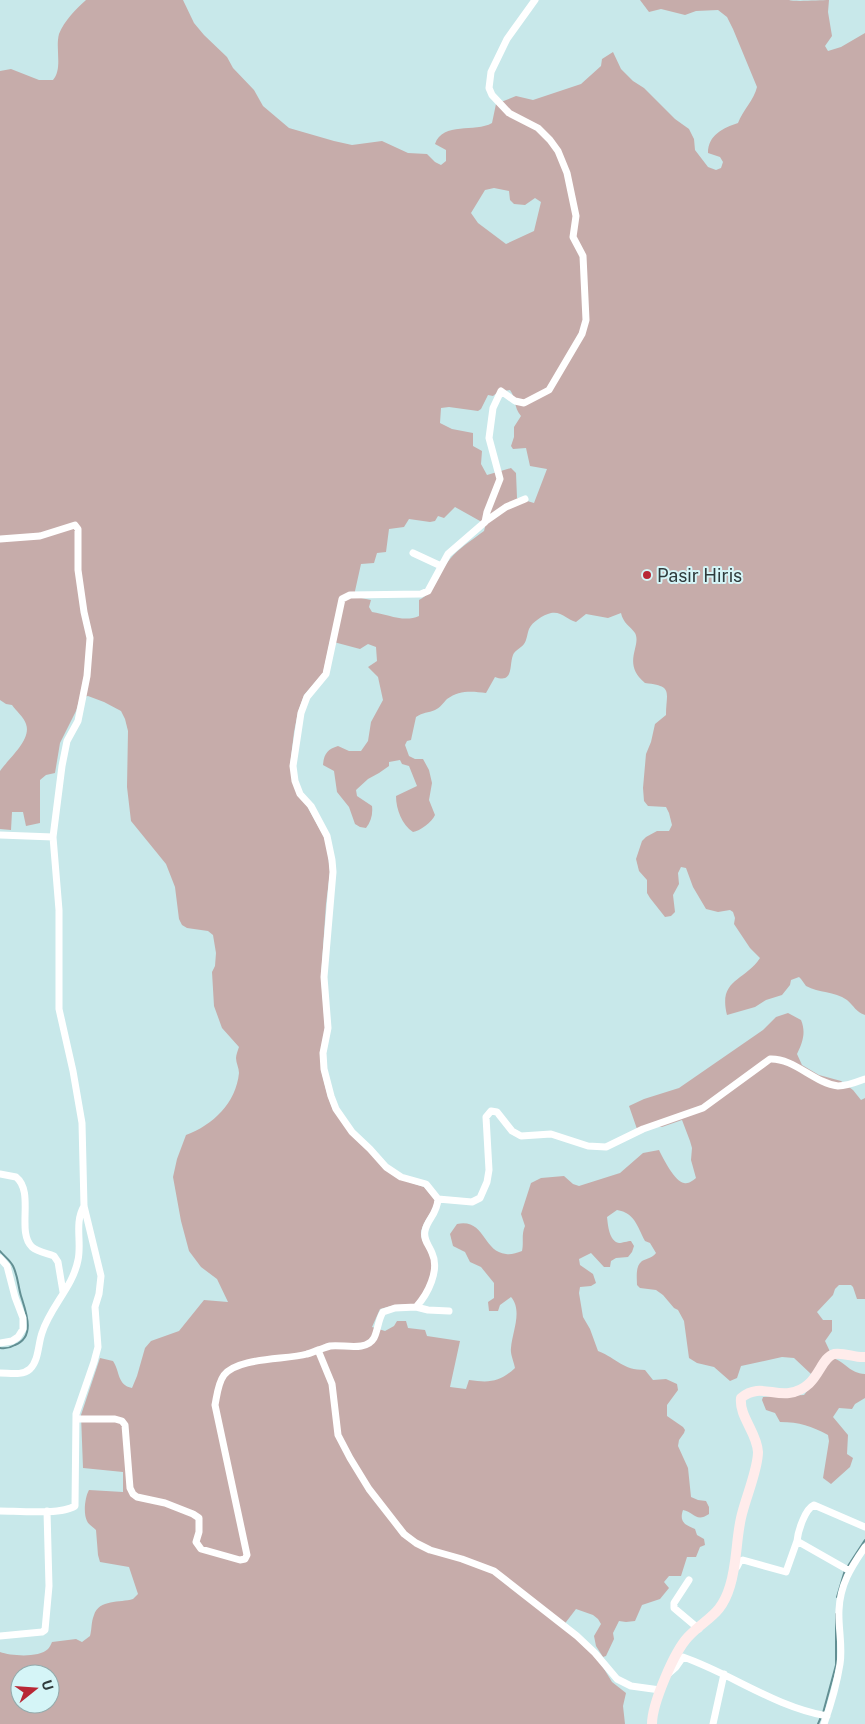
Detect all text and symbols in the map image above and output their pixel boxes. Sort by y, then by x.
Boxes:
place label: Pasir Hiris [657,565,742,586]
marker: Pasir Hiris [641,569,653,581]
north arrow [10,1664,60,1714]
text: U [38,1678,57,1692]

